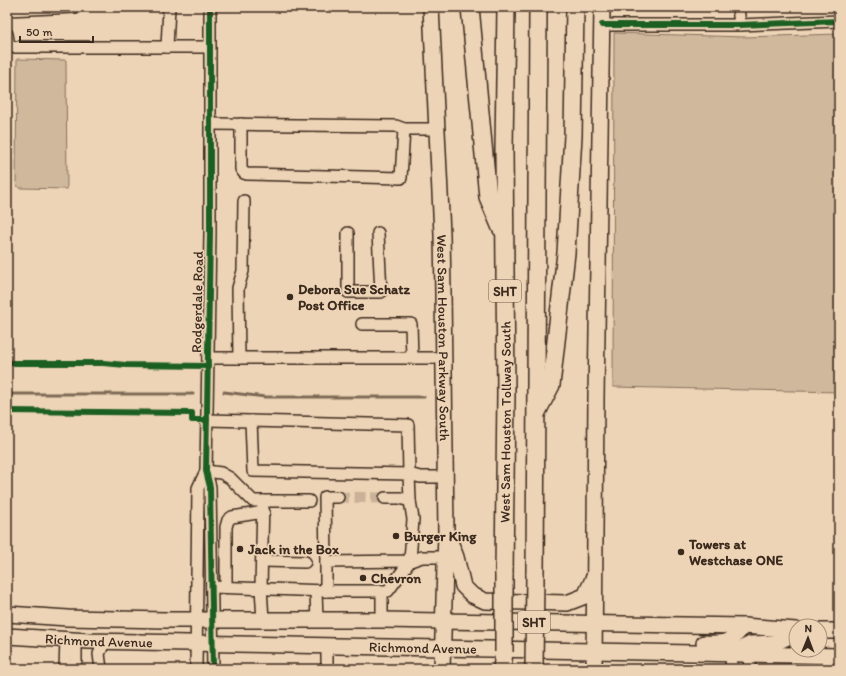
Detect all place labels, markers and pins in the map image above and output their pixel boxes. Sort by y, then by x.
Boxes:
place label: Debora Sue Schatz Post Office [298,281,411,314]
marker: Debora Sue Schatz Post Office [285,292,295,302]
place label: Burger King [404,528,477,545]
marker: Burger King [391,531,401,541]
place label: Towers at Westchase ONE [688,536,783,569]
place label: Jack in the Box [247,541,340,558]
marker: Jack in the Box [235,544,245,554]
marker: Towers at Westchase ONE [676,547,686,557]
place label: Chevron [371,570,421,587]
marker: Chevron [358,573,368,583]

